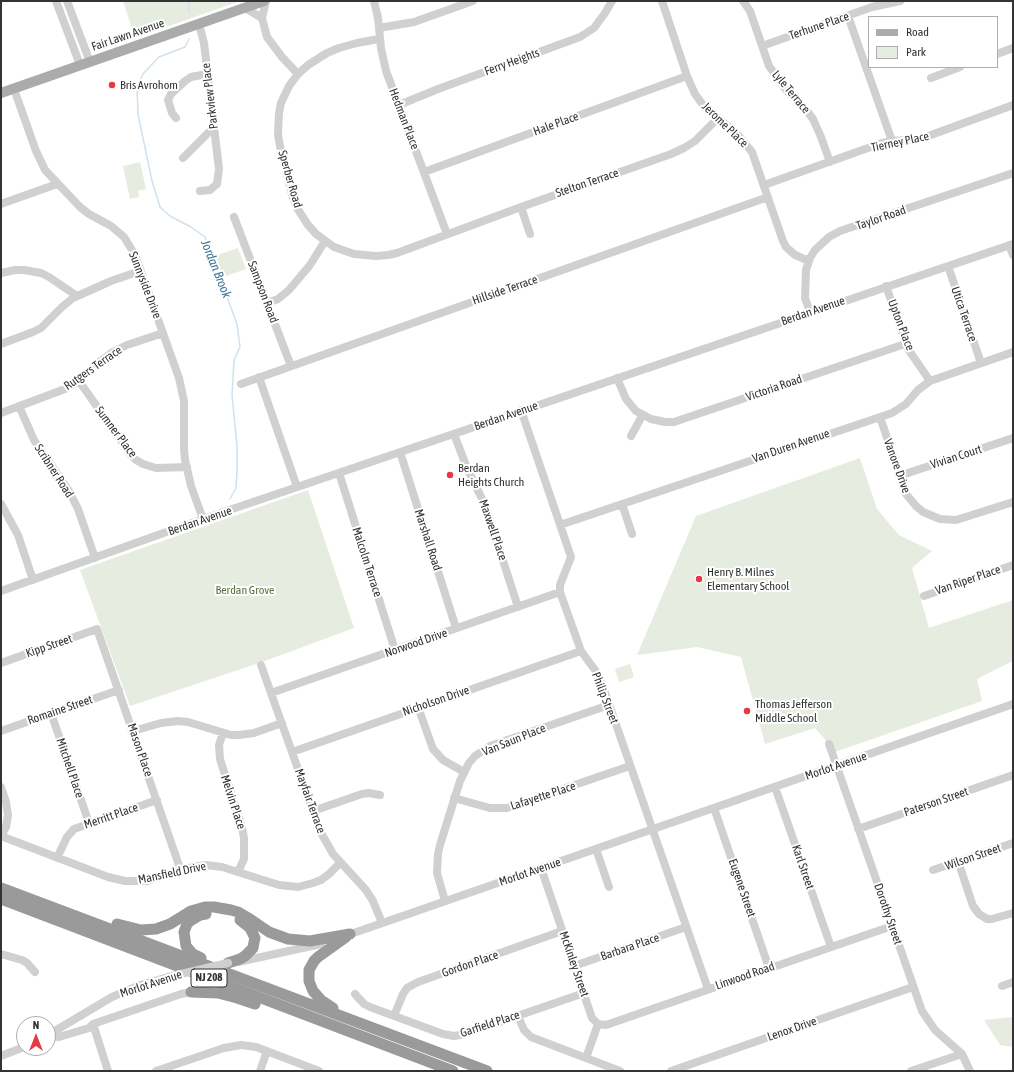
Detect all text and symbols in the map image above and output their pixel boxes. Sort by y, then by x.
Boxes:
street label: Terhune Place [787,9,851,43]
street label: Fair Lawn Avenue [90,16,166,54]
legend [868,16,998,68]
text: Road [906,25,929,39]
street label: Ferry Heights [482,45,542,79]
text: Park [906,45,926,59]
street label: Parkview Place [199,62,221,130]
street label: Lyle Terrace [769,68,813,116]
place label: Bris Avrohom [120,78,178,92]
marker: Bris Avrohom [107,80,117,90]
street label: Hedman Place [386,86,422,152]
street label: Jerome Place [699,99,751,151]
street label: Hale Place [531,109,581,139]
street label: Tierney Place [870,129,930,155]
street label: Sperber Road [275,149,305,209]
street label: Stelton Terrace [554,165,620,201]
street label: Taylor Road [854,203,908,233]
water label: Jordan Brook [197,238,235,300]
street label: Sunnyside Drive [126,250,164,320]
street label: Sampson Road [245,259,281,325]
street label: Hillside Terrace [470,272,540,308]
street label: Utica Terrace [948,285,980,343]
street label: Berdan Avenue [779,293,847,329]
street label: Upton Place [885,297,917,353]
street label: Rutgers Terrace [61,343,125,393]
street label: Victoria Road [744,372,804,404]
street label: Berdan Avenue [472,398,540,434]
street label: Sumner Place [92,404,140,460]
street label: Van Duren Avenue [750,426,832,466]
street label: Vanore Drive [881,437,913,495]
street label: Scribner Road [31,442,77,500]
street label: Vivian Court [929,442,983,472]
place label: Berdan Heights Church [458,461,524,489]
marker: Berdan Heights Church [445,470,455,480]
street label: Maxwell Place [476,498,510,562]
street label: Berdan Avenue [166,503,234,539]
street label: Marshall Road [411,507,445,573]
street label: Malcolm Terrace [349,525,385,599]
street label: Van Riper Place [933,562,1003,598]
place label: Henry B. Milnes Elementary School [707,565,789,593]
marker: Henry B. Milnes Elementary School [694,574,704,584]
park label: Berdan Grove [215,583,275,597]
street label: Norwood Drive [383,626,449,660]
street label: Kipp Street [24,631,74,661]
street label: Philip Street [589,670,621,726]
street label: Nicholson Drive [401,683,471,719]
street label: Romaine Street [26,692,94,728]
place label: Thomas Jefferson Middle School [755,697,832,725]
marker: Thomas Jefferson Middle School [742,706,752,716]
street label: Mason Place [124,721,156,779]
street label: Van Saun Place [480,721,548,759]
street label: Mitchell Place [53,736,87,800]
street label: Morlot Avenue [803,749,869,783]
street label: Mayfair Terrace [292,767,328,835]
street label: Melvin Place [217,773,249,831]
street label: Lafayette Place [509,779,577,813]
street label: Paterson Street [902,784,970,820]
street label: Merritt Place [82,800,140,832]
street label: Wilson Street [943,841,1003,873]
street label: Karl Street [789,843,817,891]
street label: Morlot Avenue [497,855,563,889]
street label: Eugene Street [725,857,759,919]
street label: Mansfield Drive [137,859,207,887]
street label: Dorothy Street [871,882,905,946]
street label: McKinley Street [556,929,592,999]
street label: Barbara Place [599,930,661,964]
street label: Gordon Place [440,948,500,980]
street label: Linwood Road [713,959,777,993]
street label: Morlot Avenue [118,967,184,1001]
road number: NJ 208 [191,969,227,987]
street label: Garfield Place [458,1008,522,1040]
street label: Lenox Drive [765,1014,819,1044]
north arrow [16,1016,56,1056]
text: N [33,1019,39,1031]

